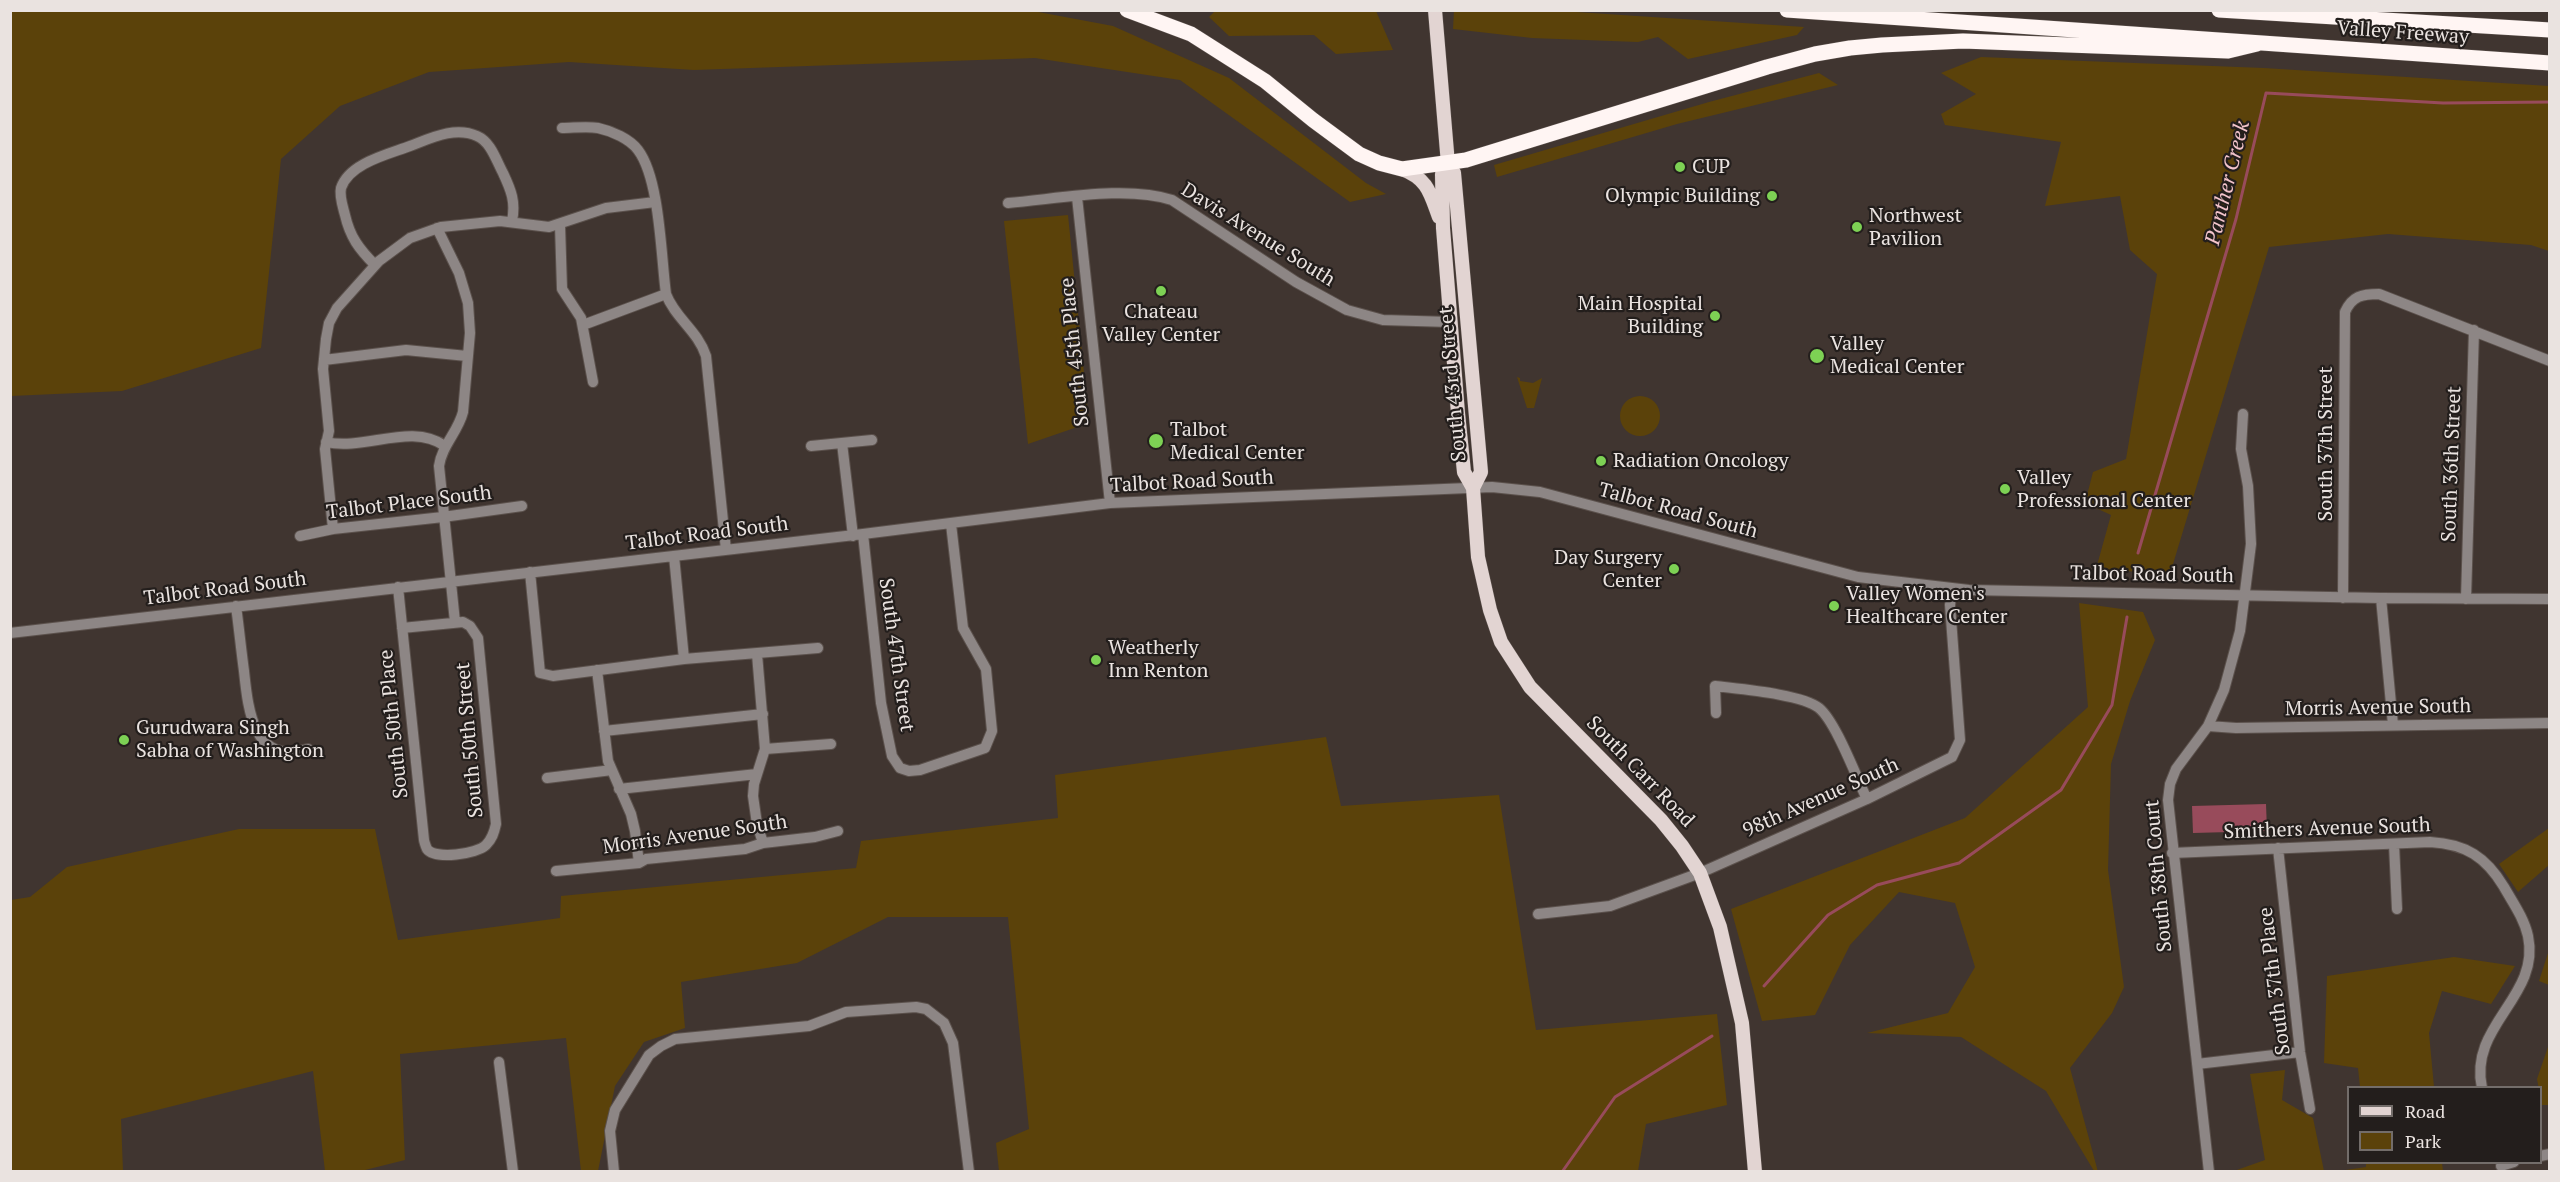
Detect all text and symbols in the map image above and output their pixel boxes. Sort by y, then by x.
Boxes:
street label: Valley Freeway [2336,16,2470,50]
water label: Panther Creek [2200,119,2256,247]
place label: CUP [1692,155,1730,179]
marker: CUP [1673,160,1687,174]
street label: Davis Avenue South [1177,178,1339,292]
place label: Olympic Building [1605,184,1760,208]
marker: Olympic Building [1765,189,1779,203]
place label: Northwest Pavilion [1869,204,1962,251]
marker: Northwest Pavilion [1850,220,1864,234]
street label: South 45th Place [1055,276,1095,428]
marker: Chateau Valley Center [1154,284,1168,298]
place label: Main Hospital Building [1578,292,1703,339]
place label: Chateau Valley Center [1102,300,1220,347]
street label: South 43rd Street [1434,305,1472,463]
marker: Main Hospital Building [1708,309,1722,323]
place label: Valley Medical Center [1830,332,1964,379]
marker: Valley Medical Center [1808,347,1826,365]
street label: South 37th Street [2314,366,2338,522]
street label: South 36th Street [2437,386,2467,542]
place label: Talbot Medical Center [1170,418,1304,465]
marker: Talbot Medical Center [1147,432,1165,450]
place label: Radiation Oncology [1613,449,1789,473]
marker: Radiation Oncology [1594,454,1608,468]
street label: Talbot Road South [1110,466,1274,498]
place label: Valley Professional Center [2017,466,2191,513]
street label: Talbot Road South [1596,478,1760,544]
street label: Talbot Place South [325,481,493,525]
marker: Valley Professional Center [1998,482,2012,496]
street label: Talbot Road South [624,512,790,556]
place label: Day Surgery Center [1554,546,1662,593]
marker: Day Surgery Center [1667,562,1681,576]
street label: Talbot Road South [2070,562,2234,588]
street label: Talbot Road South [142,567,308,611]
street label: South 47th Street [873,577,919,733]
place label: Valley Women's Healthcare Center [1846,582,2007,629]
marker: Valley Women's Healthcare Center [1827,599,1841,613]
place label: Weatherly Inn Renton [1108,636,1208,683]
street label: South 50th Place [374,648,414,800]
marker: Weatherly Inn Renton [1089,653,1103,667]
street label: South 50th Street [451,661,489,819]
street label: Morris Avenue South [2285,694,2471,722]
street label: South Carr Road [1581,711,1699,833]
place label: Gurudwara Singh Sabha of Washington [136,716,324,763]
marker: Gurudwara Singh Sabha of Washington [117,733,131,747]
street label: 98th Avenue South [1739,753,1903,843]
street label: South 38th Court [2140,799,2178,953]
street label: Morris Avenue South [601,810,789,860]
street label: Smithers Avenue South [2223,813,2431,845]
street label: South 37th Place [2254,906,2296,1056]
legend [2347,1086,2542,1164]
text: Road [2405,1099,2445,1123]
text: Park [2405,1129,2441,1153]

